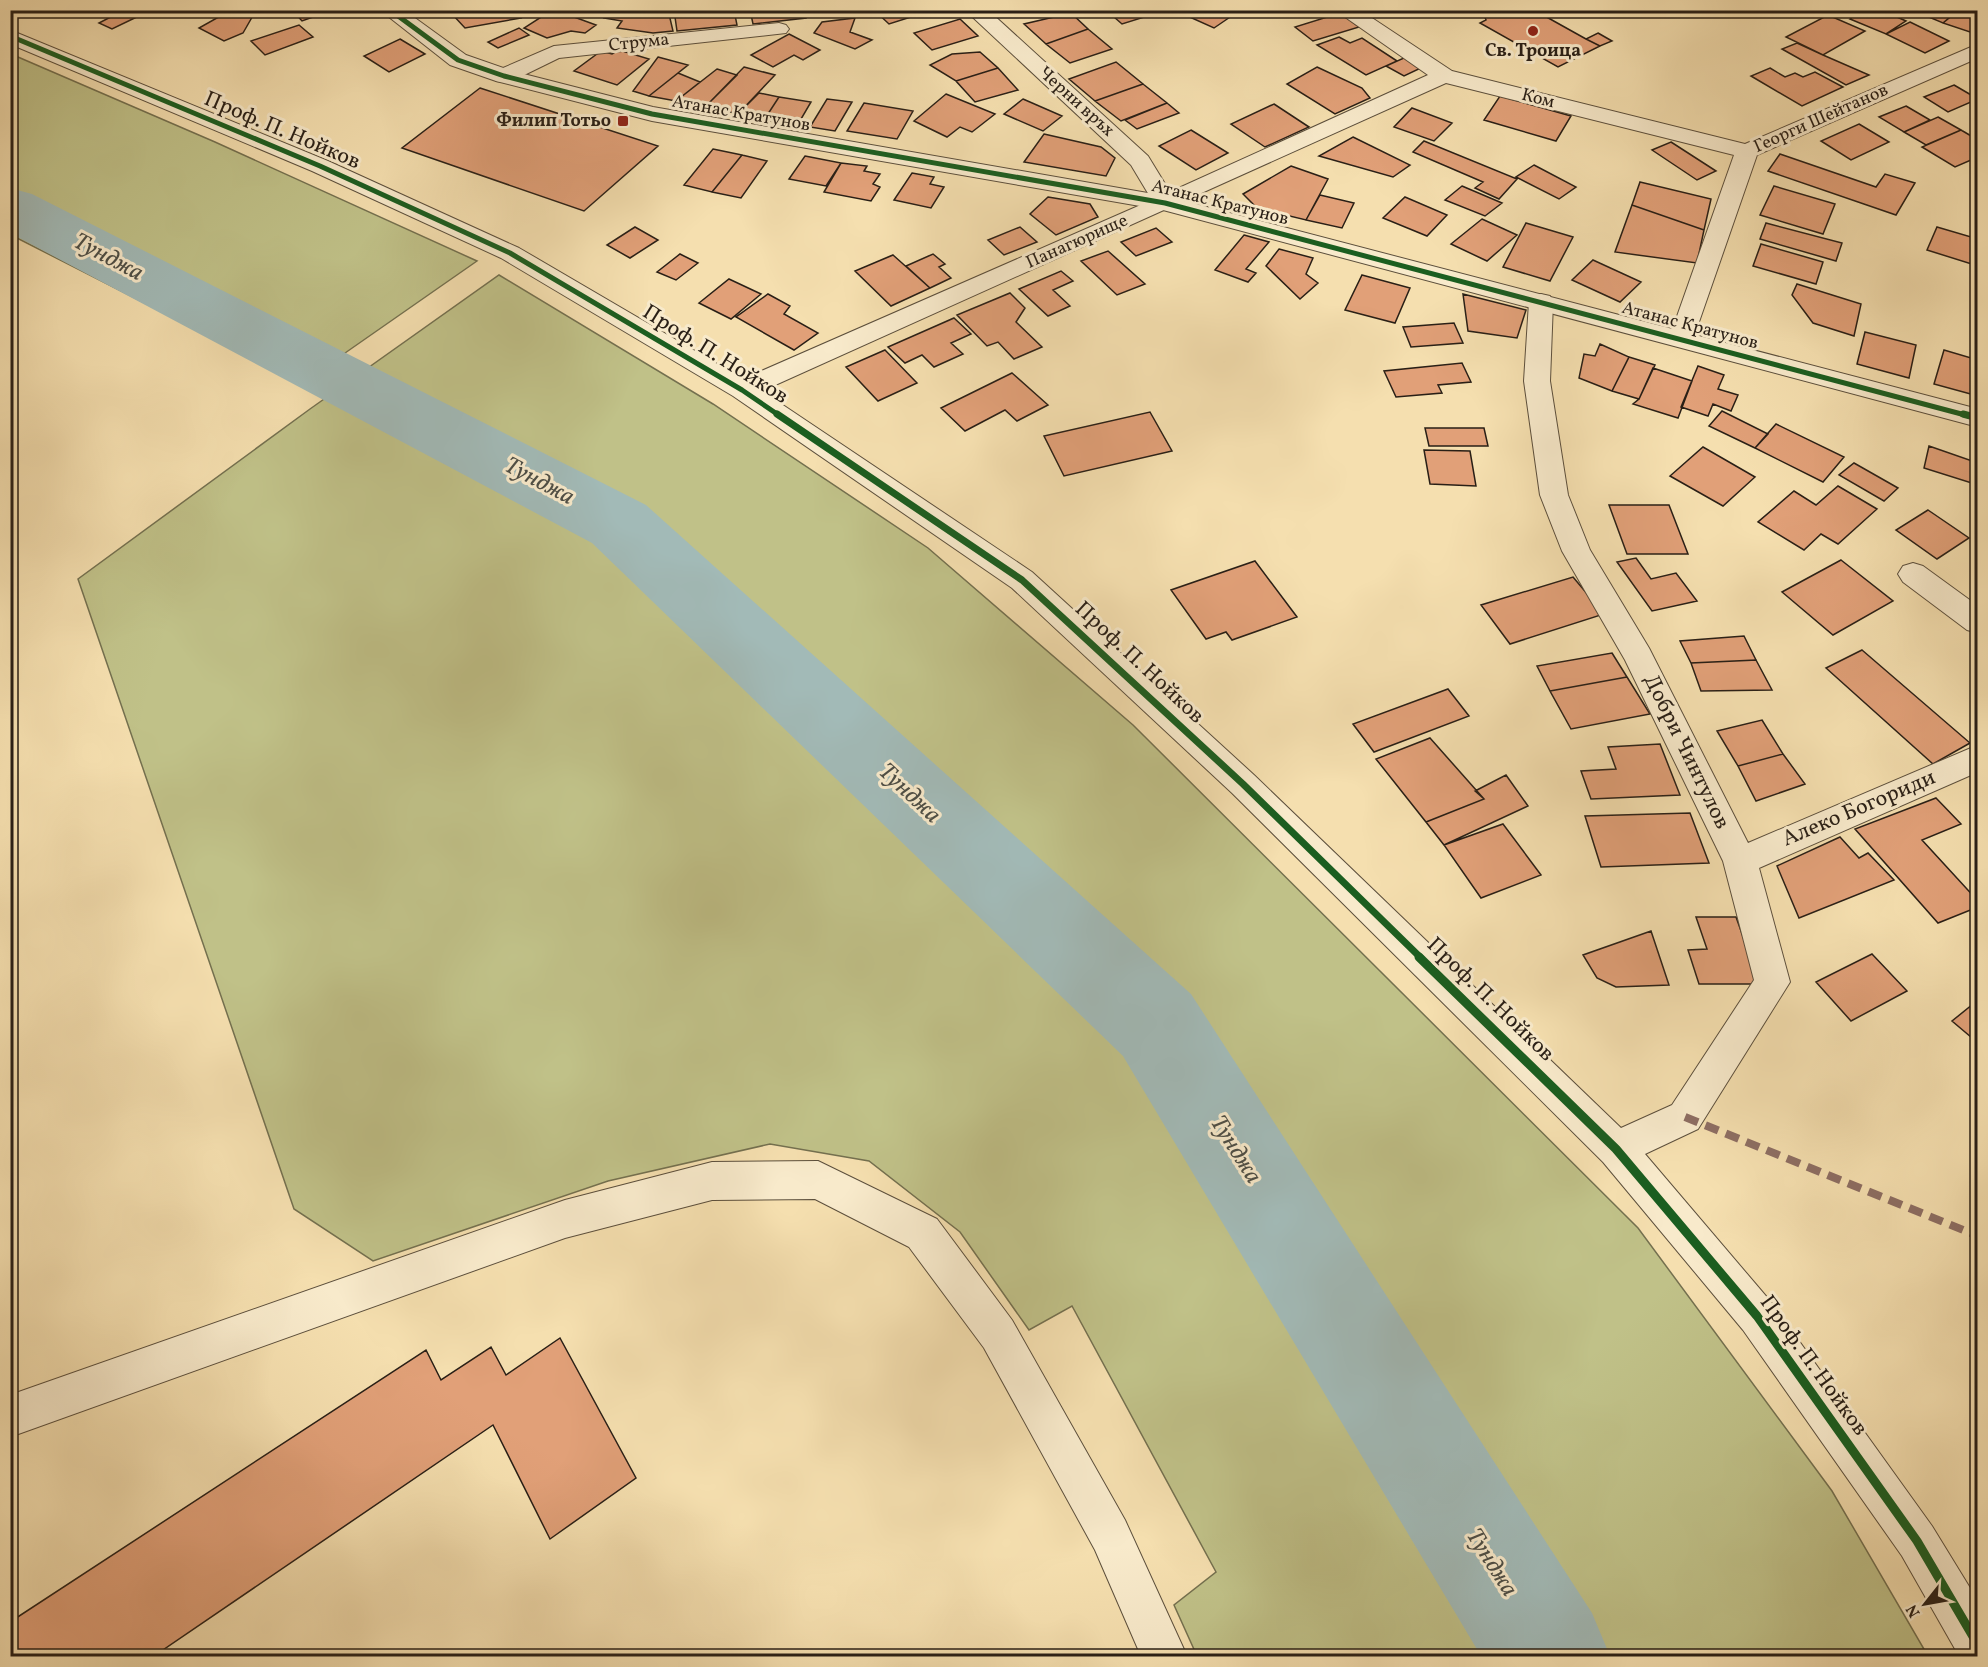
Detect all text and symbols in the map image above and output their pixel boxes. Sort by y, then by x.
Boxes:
marker: Св. Троица [1526,24,1540,38]
street label: Струма [607,27,671,59]
place label: Св. Троица [1485,39,1581,64]
street label: Черни връх [1032,61,1120,143]
street label: Георги Шейтанов [1750,78,1892,160]
street label: Ком [1519,83,1557,115]
street label: Проф. П. Нойков [199,84,365,178]
street label: Атанас Кратунов [670,90,812,138]
place label: Филип Тотьо [496,109,611,134]
marker: Филип Тотьо [616,114,630,128]
street label: Атанас Кратунов [1149,174,1291,232]
street label: Панагюрище [1022,208,1132,276]
water label: Тунджа [67,225,149,291]
street label: Атанас Кратунов [1619,296,1761,356]
street label: Проф. П. Нойков [636,298,794,412]
water label: Тунджа [498,449,580,515]
street label: Проф. П. Нойков [1067,595,1211,731]
street label: Добри Чинтулов [1635,669,1737,835]
water label: Тунджа [870,756,948,832]
street label: Алеко Богориди [1778,763,1940,855]
street label: Проф. П. Нойков [1419,931,1561,1069]
water label: Тунджа [1201,1109,1269,1191]
street label: Проф. П. Нойков [1751,1289,1875,1443]
water label: Тунджа [1457,1522,1525,1604]
north arrow [1895,1574,1955,1634]
text: N [1901,1600,1926,1621]

